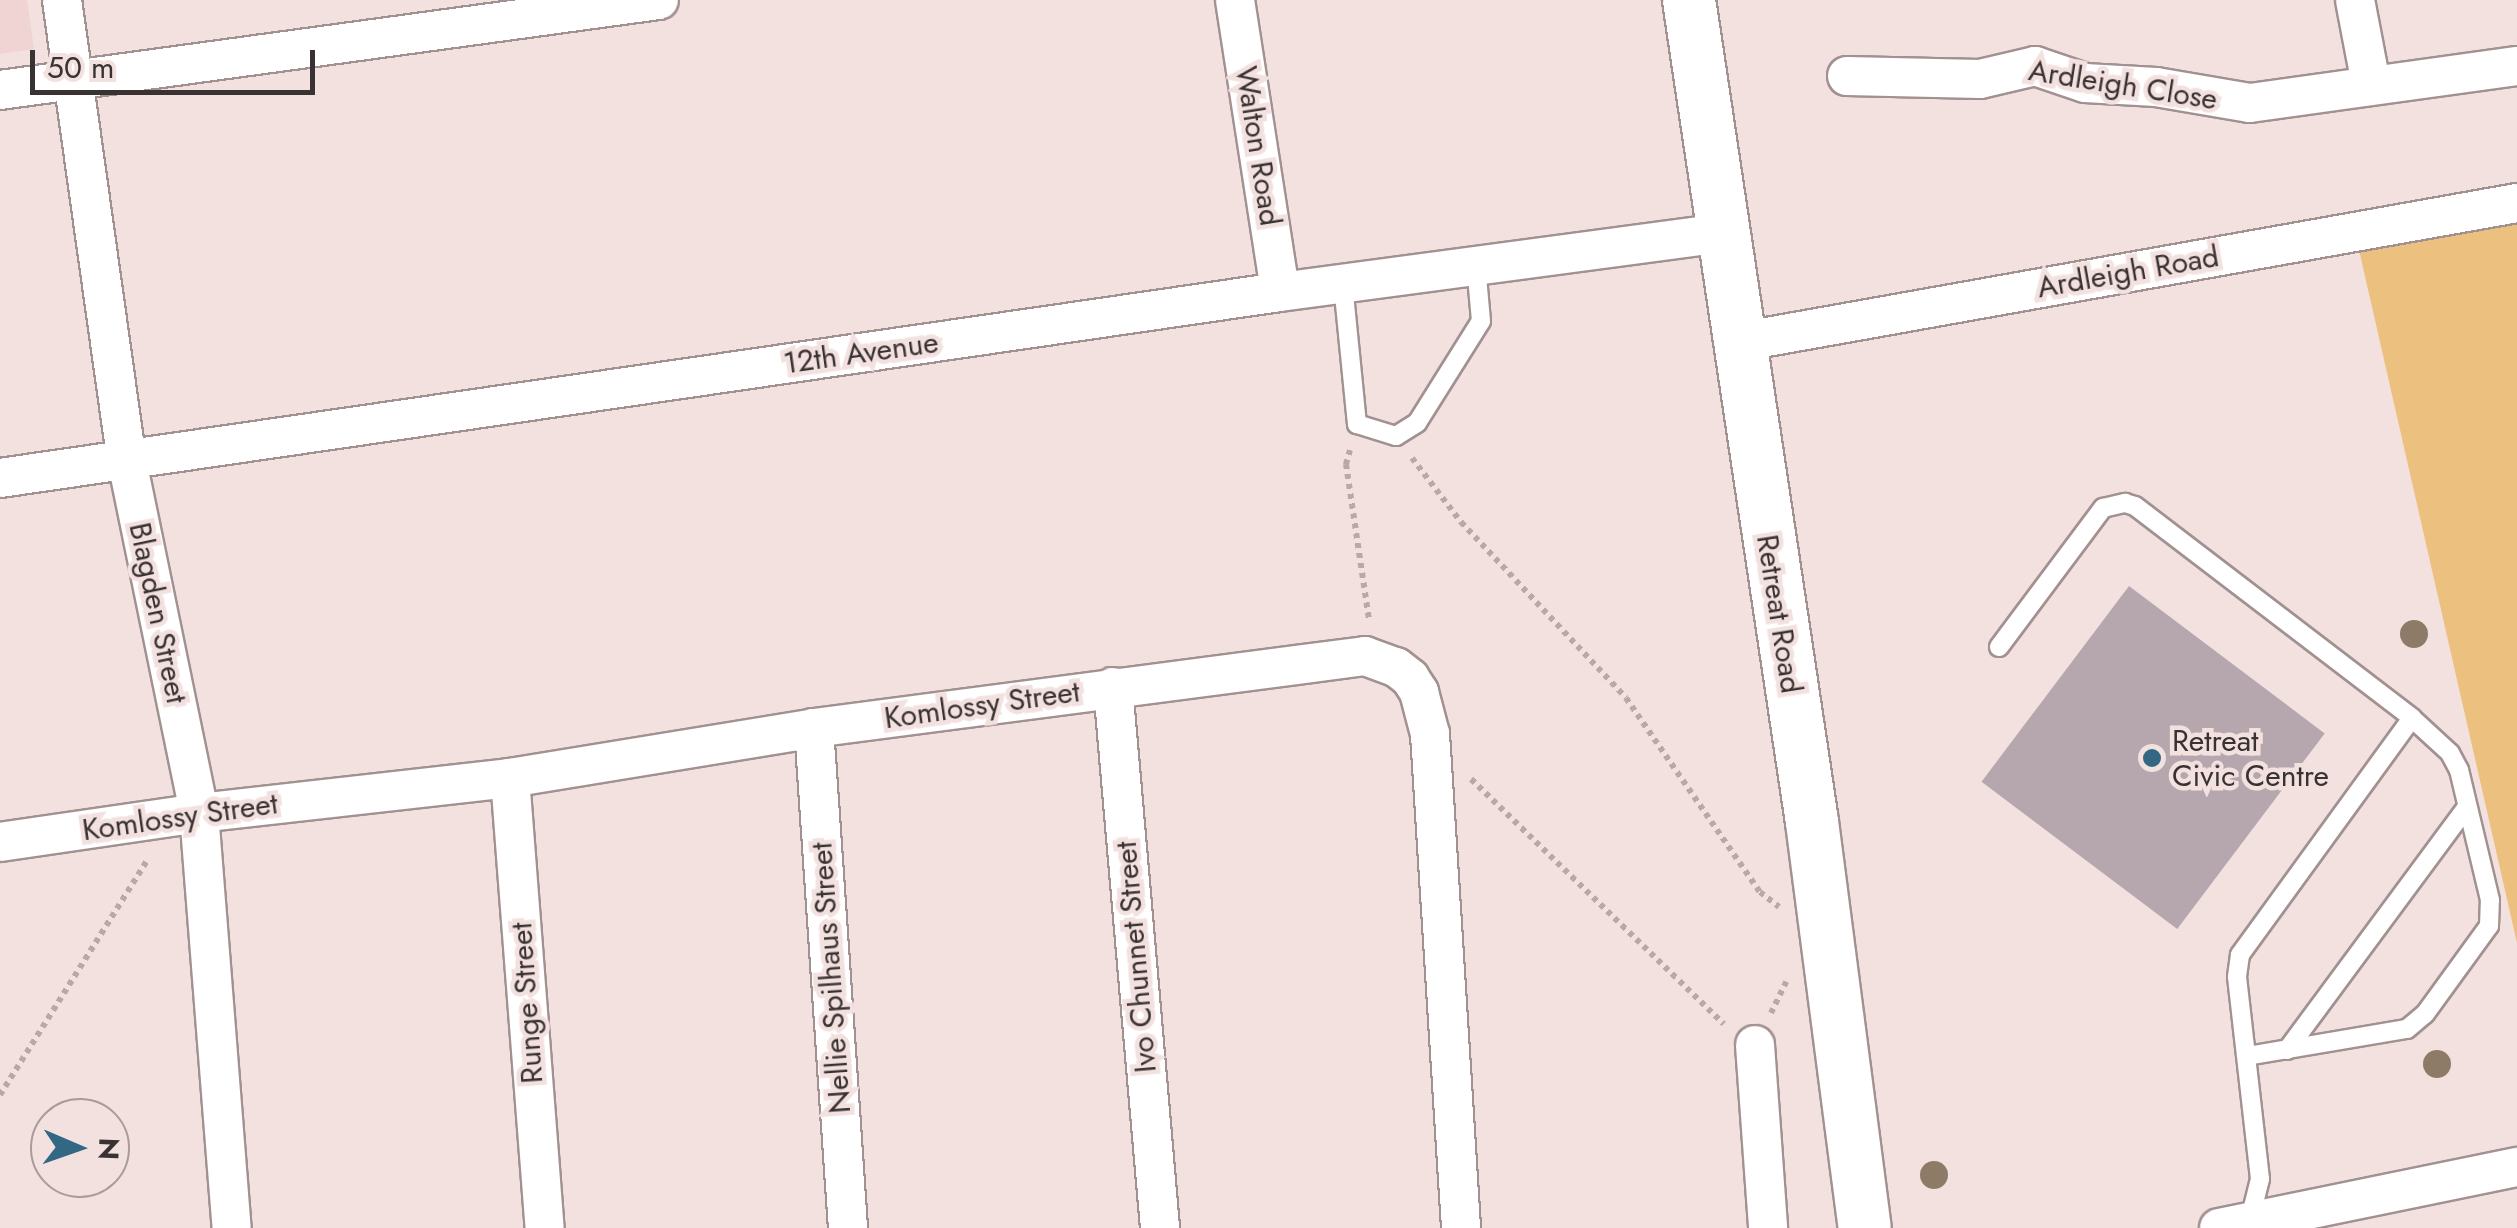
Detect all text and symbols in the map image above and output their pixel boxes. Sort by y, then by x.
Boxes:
scale bar [35,30,320,92]
text: 50 m [47,46,114,89]
street label: Ardleigh Close [2026,52,2220,118]
street label: Walton Road [1228,64,1288,228]
street label: Ardleigh Road [2034,238,2222,306]
street label: 12th Avenue [781,324,941,382]
street label: Blagden Street [121,519,195,707]
street label: Retreat Road [1749,532,1809,696]
street label: Komlossy Street [882,673,1082,737]
place label: Retreat Civic Centre [2172,723,2329,794]
marker: Retreat Civic Centre [2141,747,2163,769]
street label: Komlossy Street [80,785,280,849]
street label: Ivo Chunnet Street [1108,840,1164,1074]
street label: Nellie Spilhaus Street [804,841,858,1115]
street label: Runge Street [503,921,551,1085]
north arrow [30,1098,130,1198]
text: N [88,1137,129,1161]

